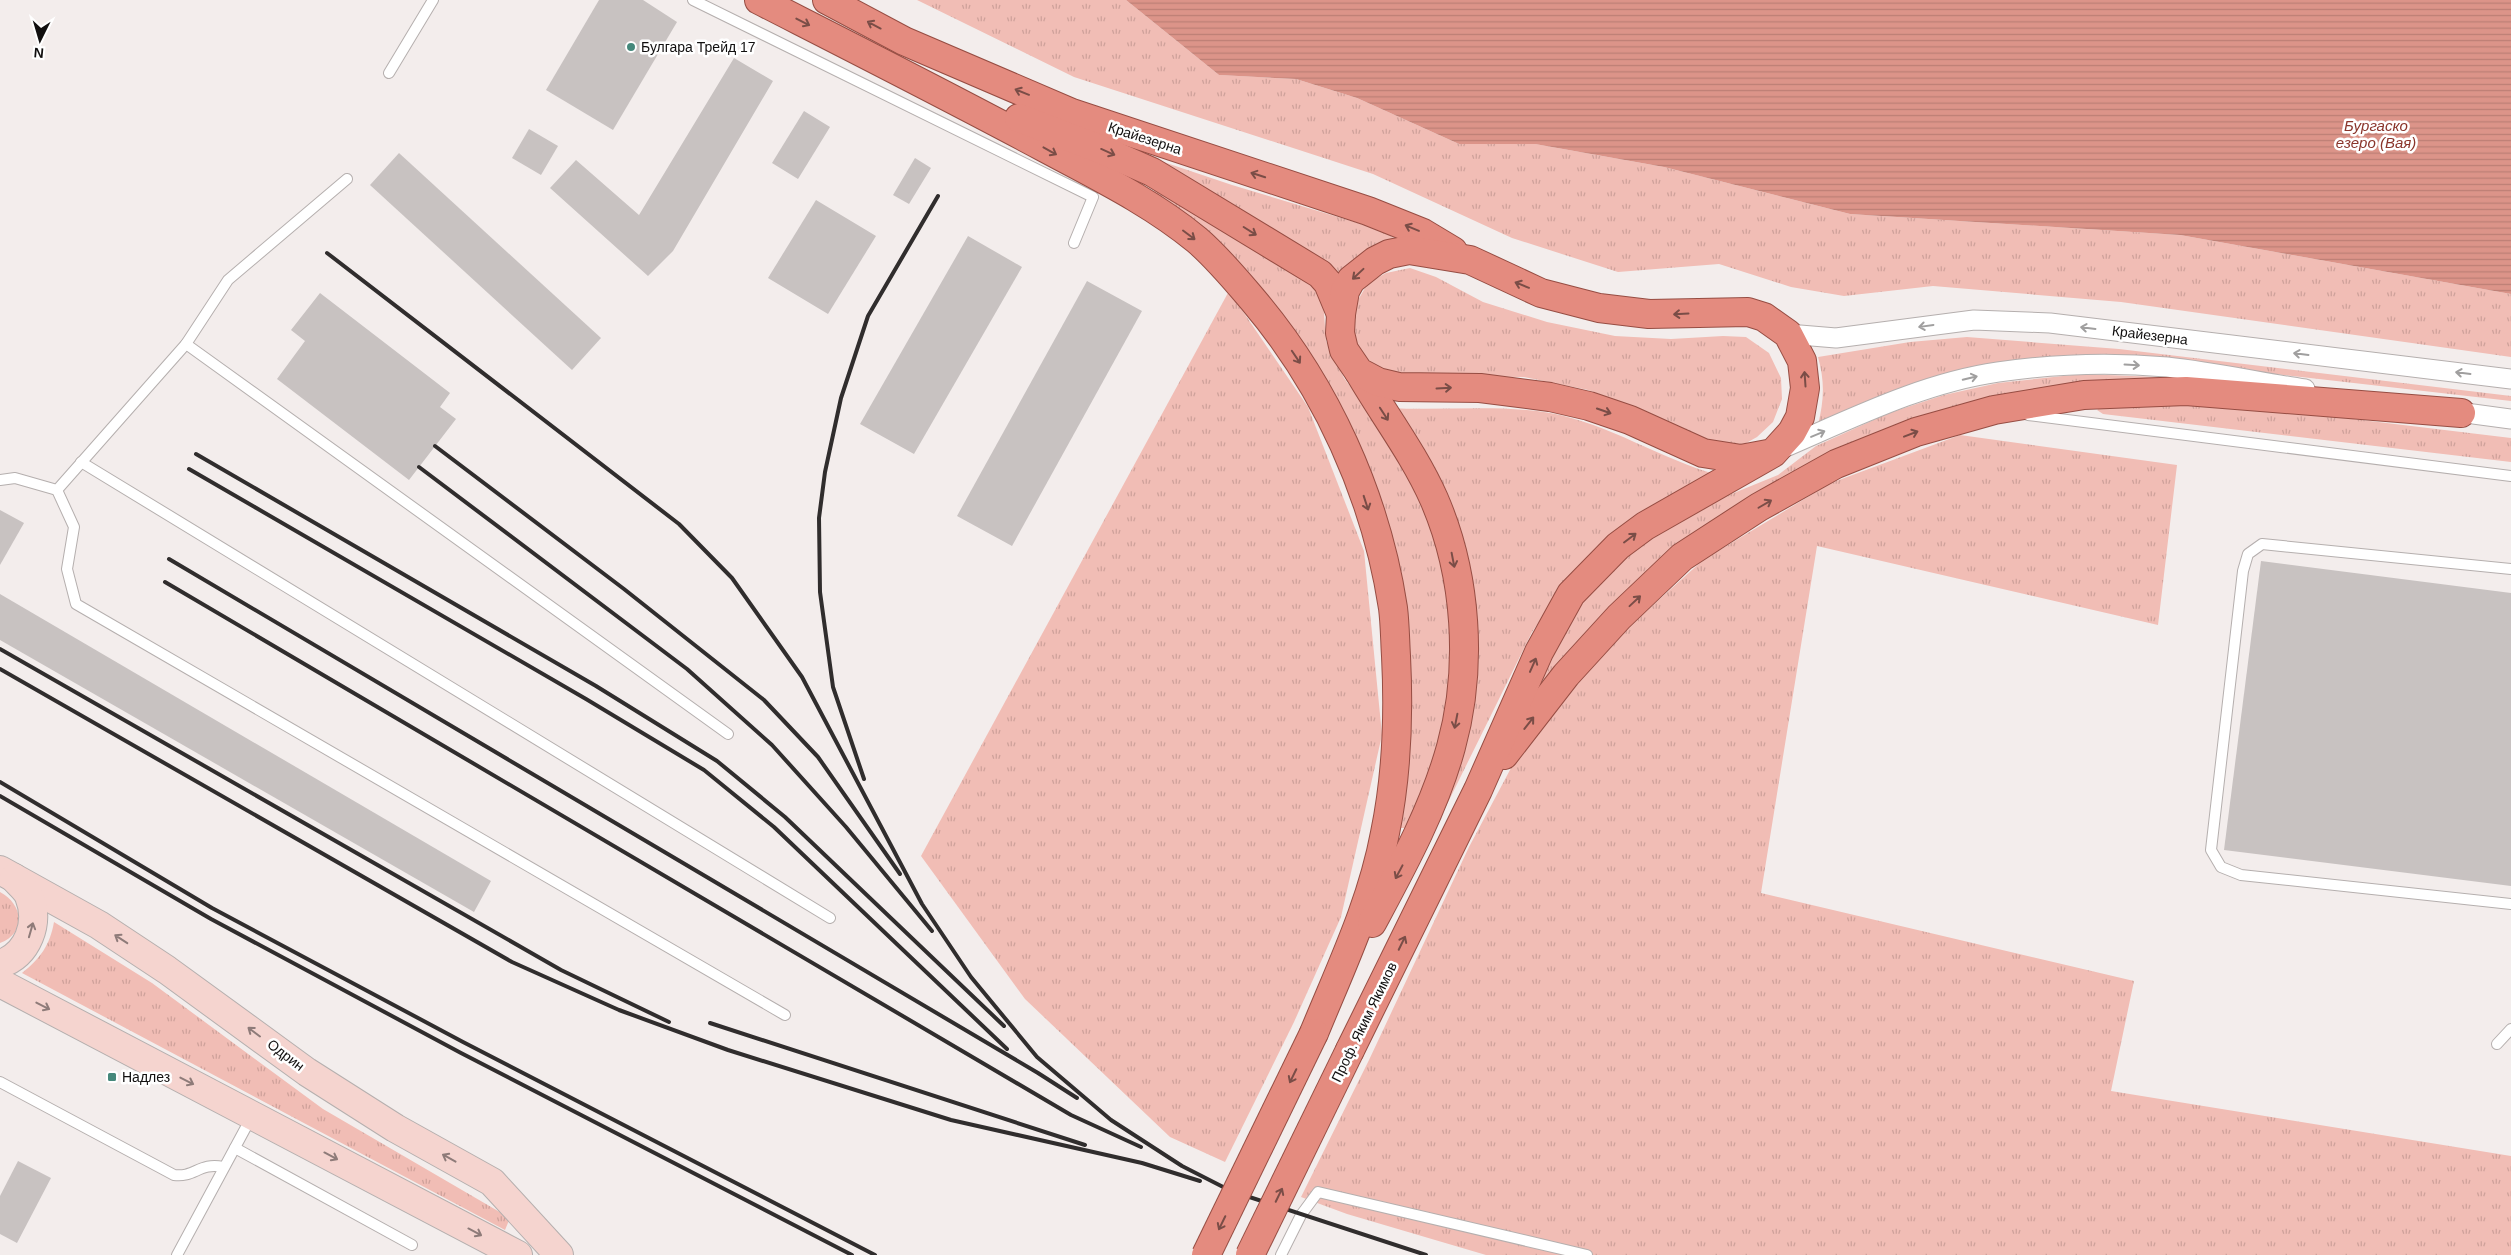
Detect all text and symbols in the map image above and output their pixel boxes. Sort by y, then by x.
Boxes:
north arrow [15,15,65,65]
one-way arrow [795,18,810,27]
one-way arrow [867,20,882,30]
place label: Булгара Трейд 17 [641,39,756,55]
marker: Булгара Трейд 17 [625,41,637,53]
text: N [33,45,45,61]
one-way arrow [1015,87,1030,97]
water label: Бургаско езеро (Вая) [2336,117,2416,151]
street label: Крайезерна [1106,119,1184,157]
one-way arrow [1043,146,1058,156]
one-way arrow [1100,148,1115,158]
one-way arrow [1250,170,1266,180]
one-way arrow [1405,223,1420,233]
one-way arrow [1242,226,1256,236]
one-way arrow [1182,230,1196,240]
one-way arrow [1352,268,1364,280]
one-way arrow [1515,280,1530,290]
one-way arrow [1673,309,1689,318]
one-way arrow [1918,321,1934,331]
street label: Крайезерна [2111,322,2189,348]
one-way arrow [2080,323,2096,333]
one-way arrow [2294,349,2310,359]
one-way arrow [1291,350,1301,364]
one-way arrow [2124,361,2140,370]
one-way arrow [2455,368,2471,378]
one-way arrow [1800,371,1809,387]
one-way arrow [1962,373,1978,382]
one-way arrow [1436,383,1452,393]
one-way arrow [1379,407,1389,421]
one-way arrow [1596,407,1612,416]
one-way arrow [1810,428,1825,438]
one-way arrow [1903,429,1918,438]
one-way arrow [1362,494,1371,510]
one-way arrow [1757,499,1772,508]
one-way arrow [1623,532,1636,543]
one-way arrow [1449,551,1458,567]
one-way arrow [1629,595,1642,607]
one-way arrow [1528,658,1538,673]
one-way arrow [1451,712,1461,728]
one-way arrow [1523,717,1534,730]
one-way arrow [1394,865,1404,880]
one-way arrow [27,923,37,939]
one-way arrow [114,934,128,945]
one-way arrow [1397,936,1407,951]
street label: Проф. Яким Якимов [1328,959,1400,1085]
one-way arrow [35,1002,50,1011]
one-way arrow [247,1027,261,1037]
street label: Одрин [264,1036,308,1074]
place label: Надлез [122,1069,170,1085]
one-way arrow [1288,1069,1298,1084]
marker: Надлез [106,1071,118,1083]
one-way arrow [180,1076,195,1086]
one-way arrow [324,1151,339,1161]
one-way arrow [442,1153,457,1163]
one-way arrow [1274,1188,1284,1203]
one-way arrow [1216,1215,1226,1230]
one-way arrow [467,1228,482,1237]

